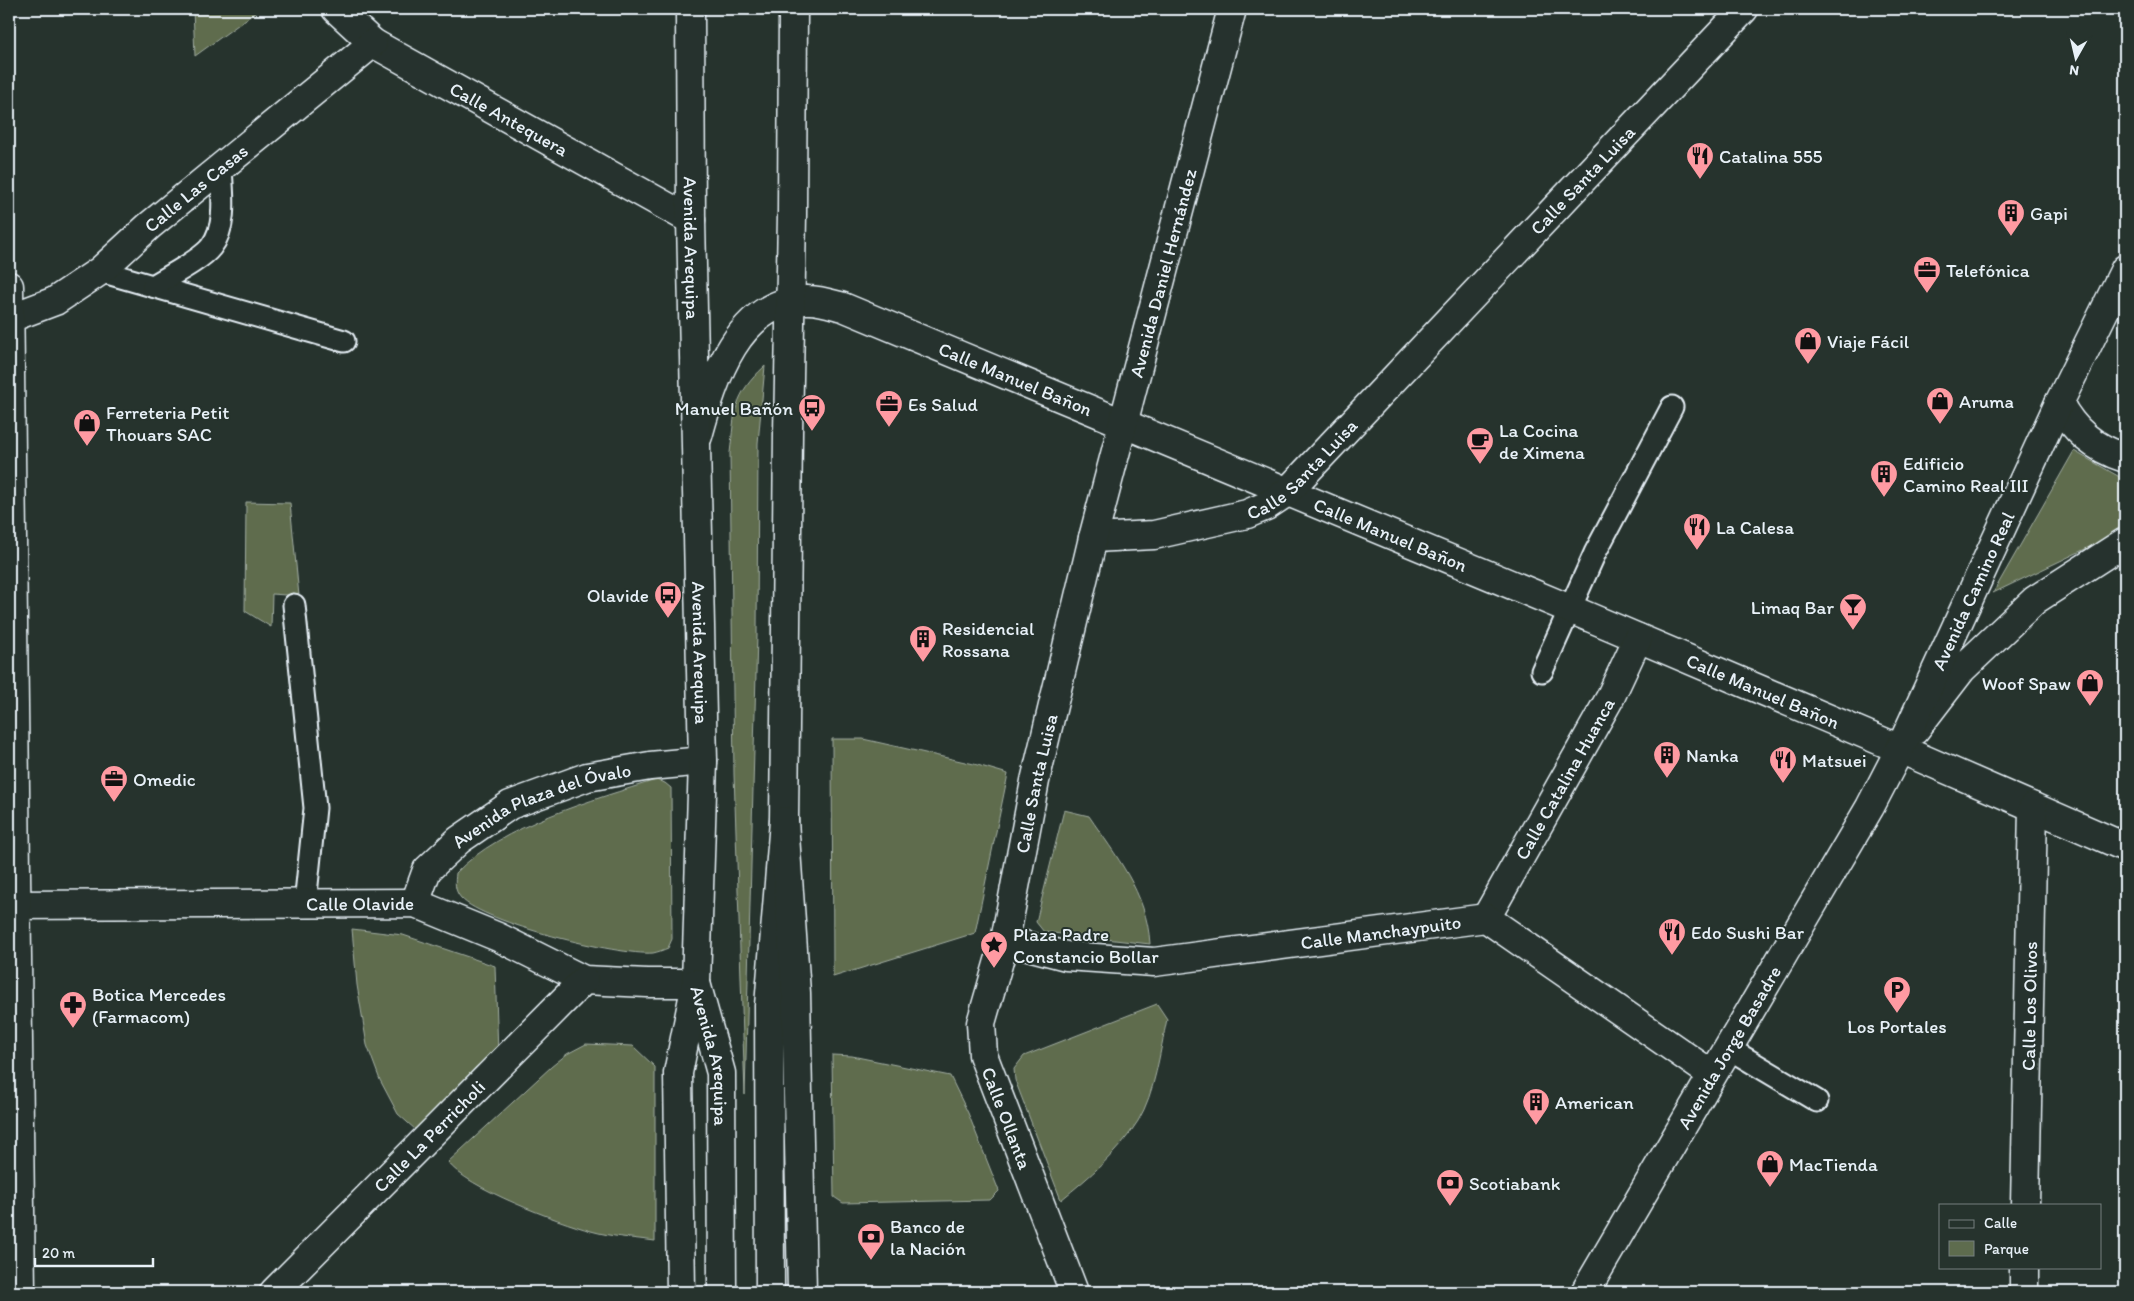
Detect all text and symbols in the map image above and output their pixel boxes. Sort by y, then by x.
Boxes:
north arrow [2052,32,2102,82]
text: N [2068,61,2080,79]
street label: Calle Antequera [446,77,572,161]
street label: Calle Santa Luisa [1526,121,1640,240]
street label: Calle Las Casas [140,139,252,237]
restaurant icon: Catalina 555 [1685,141,1715,180]
place label: Catalina 555 [1719,145,1823,168]
street label: Avenida Daniel Hernández [1125,166,1202,380]
street label: Avenida Arequipa [679,176,704,320]
building icon: Gapi [1996,198,2026,237]
place label: Gapi [2030,202,2068,225]
office icon: Telefónica [1912,255,1942,294]
place label: Telefónica [1946,259,2030,282]
shop icon: Viaje Fácil [1793,326,1823,365]
place label: Viaje Fácil [1827,330,1910,353]
street label: Calle Manuel Bañon [935,337,1096,421]
shop icon: Aruma [1925,386,1955,425]
office icon: Es Salud [874,389,904,428]
place label: Aruma [1959,390,2014,413]
bus stop icon: Manuel Bañón [797,393,827,432]
place label: Es Salud [908,393,979,416]
place label: Manuel Bañón [675,397,793,420]
place label: Ferreteria Petit Thouars SAC [106,401,229,446]
shop icon: Ferreteria Petit Thouars SAC [72,408,102,447]
street label: Calle Santa Luisa [1243,414,1362,525]
place label: La Cocina de Ximena [1499,419,1585,464]
cafe icon: La Cocina de Ximena [1465,426,1495,465]
place label: Edificio Camino Real III [1903,452,2029,497]
building icon: Edificio Camino Real III [1869,459,1899,498]
street label: Calle Manuel Bañon [1310,493,1471,577]
street label: Avenida Camino Real [1927,508,2020,674]
restaurant icon: La Calesa [1682,512,1712,551]
place label: La Calesa [1716,516,1794,539]
bus stop icon: Olavide [653,580,683,619]
street label: Avenida Arequipa [687,581,713,725]
place label: Olavide [587,584,649,607]
bar icon: Limaq Bar [1838,592,1868,631]
place label: Limaq Bar [1751,596,1834,619]
place label: Residencial Rossana [942,617,1035,662]
building icon: Residencial Rossana [908,624,938,663]
street label: Calle Manuel Bañon [1683,649,1843,734]
shop icon: Woof Spaw [2075,668,2105,707]
place label: Woof Spaw [1982,672,2071,695]
street label: Calle Catalina Huanca [1510,694,1620,864]
street label: Calle Santa Luisa [1011,711,1063,855]
building icon: Nanka [1652,740,1682,779]
place label: Nanka [1686,744,1739,767]
restaurant icon: Matsuei [1768,745,1798,784]
place label: Matsuei [1802,749,1867,772]
street label: Avenida Plaza del Óvalo [447,759,633,853]
office icon: Omedic [99,764,129,803]
place label: Omedic [133,768,196,791]
street label: Calle Olavide [306,892,414,916]
street label: Calle Manchaypuito [1299,910,1463,954]
restaurant icon: Edo Sushi Bar [1657,917,1687,956]
place label: Edo Sushi Bar [1691,921,1805,944]
place label: Plaza Padre Constancio Bollar [1013,923,1159,968]
place icon: Plaza Padre Constancio Bollar [979,930,1009,969]
street label: Calle Los Olivos [2017,941,2042,1071]
street label: Avenida Jorge Basadre [1672,962,1786,1133]
parking icon: Los Portales [1882,975,1912,1014]
place label: Botica Mercedes (Farmacom) [92,983,226,1028]
street label: Avenida Arequipa [685,983,732,1126]
pharmacy icon: Botica Mercedes (Farmacom) [58,990,88,1029]
place label: Los Portales [1847,1015,1947,1038]
street label: Calle Ollanta [976,1064,1037,1173]
street label: Calle La Perricholi [369,1075,490,1197]
building icon: American [1521,1087,1551,1126]
place label: American [1555,1091,1634,1114]
shop icon: MacTienda [1755,1149,1785,1188]
place label: MacTienda [1789,1153,1878,1176]
bank icon: Scotiabank [1435,1168,1465,1207]
place label: Scotiabank [1469,1172,1561,1195]
legend [1939,1204,2102,1268]
text: Calle [1984,1214,2017,1232]
place label: Banco de la Nación [890,1215,966,1260]
bank icon: Banco de la Nación [856,1222,886,1261]
scale bar [35,1236,152,1268]
text: Parque [1984,1240,2029,1258]
text: 20 m [42,1244,76,1262]

